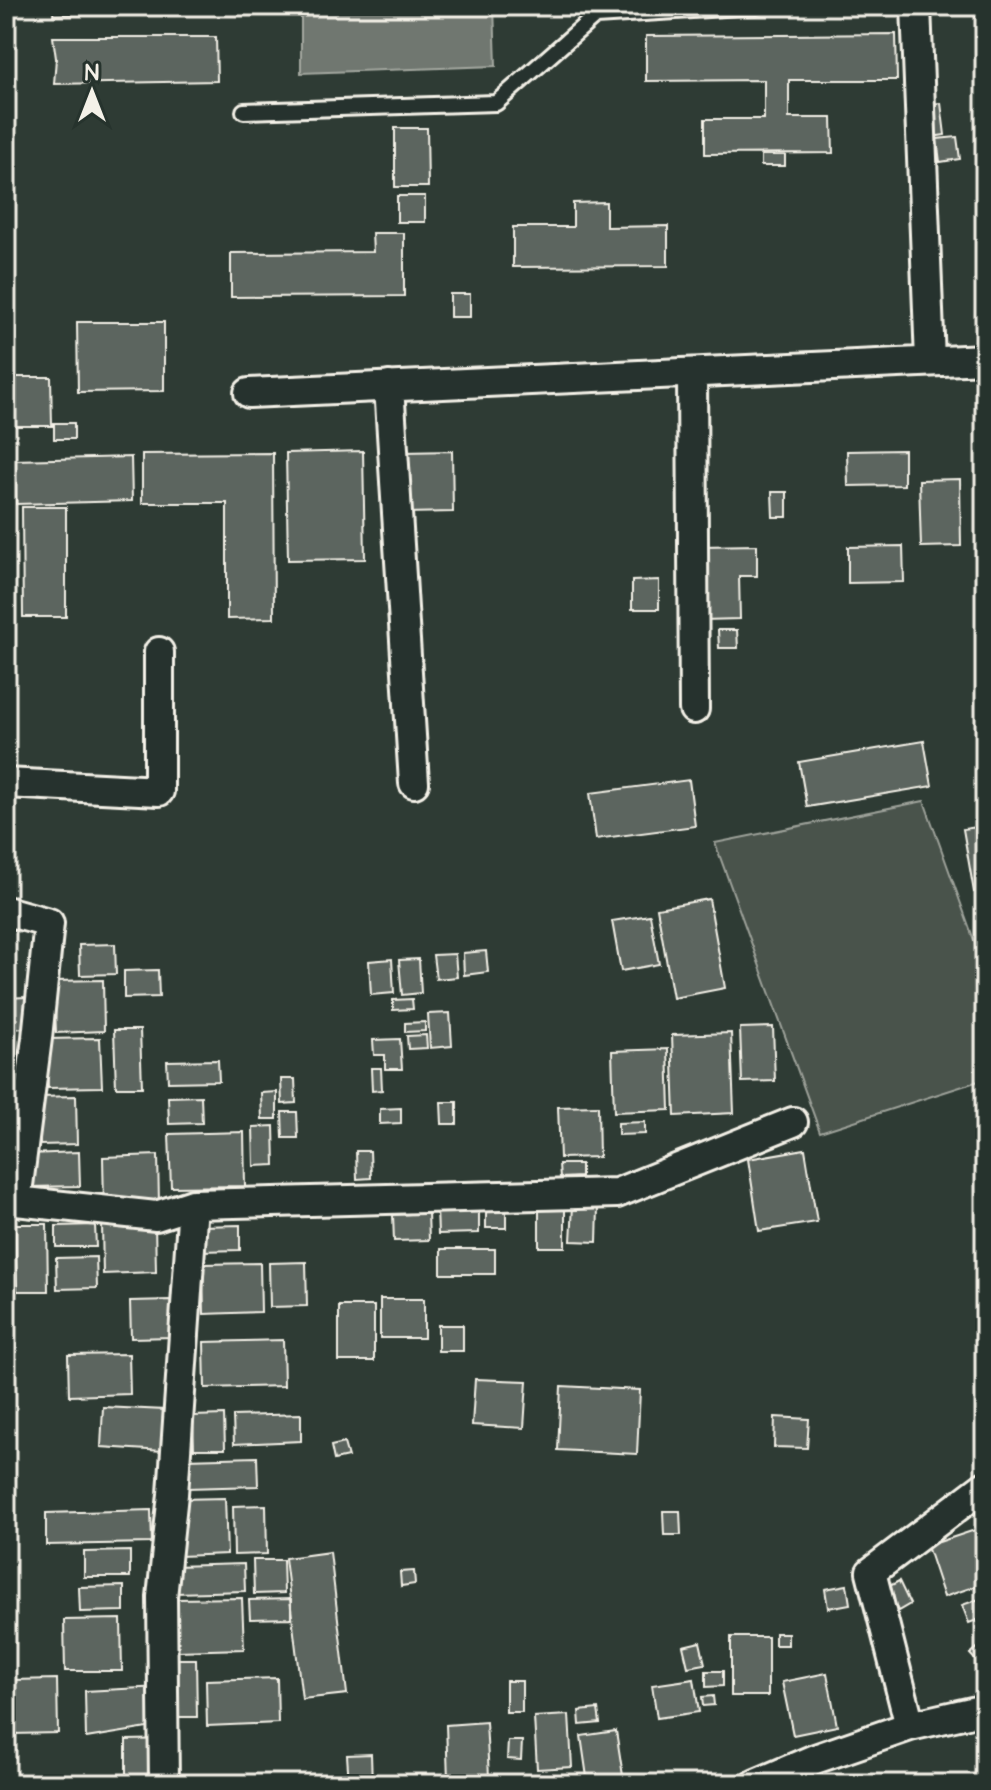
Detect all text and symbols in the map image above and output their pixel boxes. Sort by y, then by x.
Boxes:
north arrow [52,52,132,132]
text: N [85,58,99,89]

